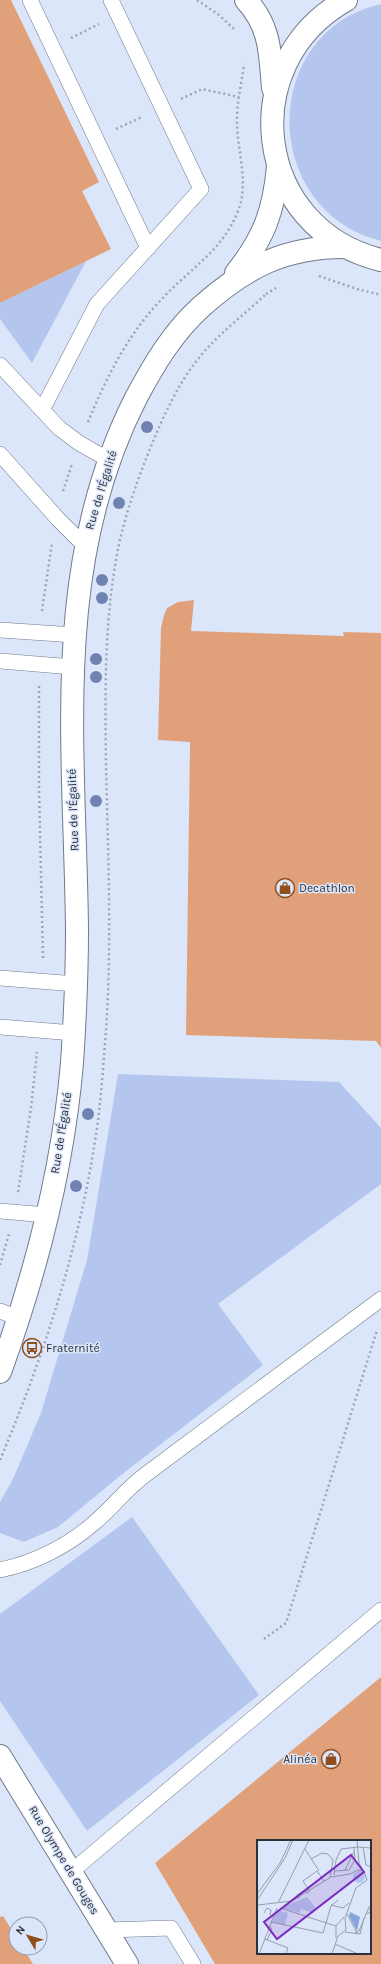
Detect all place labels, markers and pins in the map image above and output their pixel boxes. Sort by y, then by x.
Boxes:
shop icon: Decathlon [274,877,296,899]
place label: Decathlon [299,881,355,895]
bus stop icon: Fraternité [21,1337,43,1359]
place label: Fraternité [46,1341,100,1355]
shop icon: Alinéa [320,1748,342,1770]
place label: Alinéa [283,1752,317,1766]

